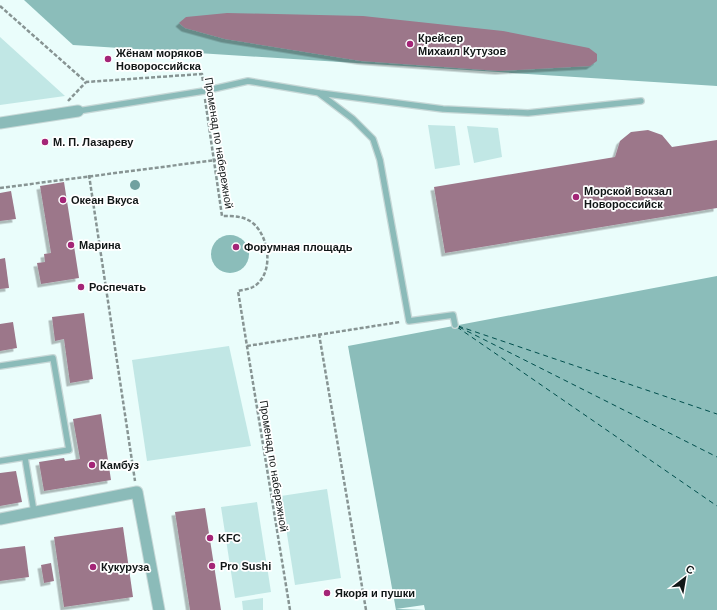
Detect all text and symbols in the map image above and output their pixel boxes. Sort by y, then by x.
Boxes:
place label: Крейсер Михаил Кутузов [418,32,506,57]
marker: Крейсер Михаил Кутузов [405,39,415,49]
place label: Жёнам моряков Новороссийска [115,47,203,72]
marker: Жёнам моряков Новороссийска [103,54,113,64]
street label: Променад по набережной [203,76,235,210]
place label: М. П. Лазареву [53,136,134,148]
marker: М. П. Лазареву [40,137,50,147]
place label: Морской вокзал Новороссийск [584,185,672,210]
marker: Морской вокзал Новороссийск [571,192,581,202]
place label: Океан Вкуса [71,194,140,206]
marker: Океан Вкуса [58,195,68,205]
place label: Марина [79,239,122,251]
marker: Марина [66,240,76,250]
place label: Форумная площадь [244,241,353,253]
marker: Форумная площадь [231,242,241,252]
place label: Роспечать [89,281,146,293]
marker: Роспечать [76,282,86,292]
street label: Променад по набережной [258,399,290,533]
place label: Камбуз [100,459,140,471]
marker: Камбуз [87,460,97,470]
place label: KFC [218,532,241,544]
marker: KFC [205,533,215,543]
north arrow [665,558,705,598]
place label: Pro Sushi [220,560,271,572]
place label: Кукуруза [101,561,150,573]
marker: Pro Sushi [207,561,217,571]
marker: Кукуруза [88,562,98,572]
text: С [684,562,697,577]
place label: Якоря и пушки [335,587,415,599]
marker: Якоря и пушки [322,588,332,598]

